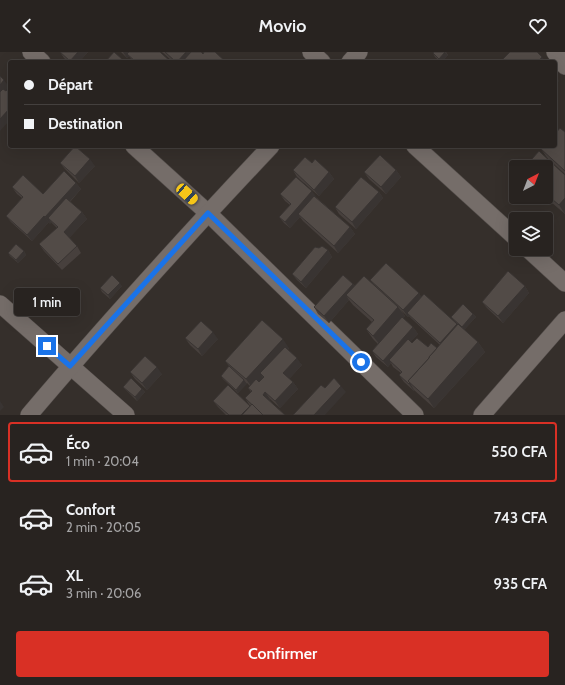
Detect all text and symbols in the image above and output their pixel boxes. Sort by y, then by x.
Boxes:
icon: back [16,15,38,37]
text: Movio [259,15,306,37]
icon: heart [527,15,549,37]
text: Départ [48,76,93,94]
text: Destination [48,115,123,133]
north arrow [509,160,553,204]
map controls [509,160,553,256]
car [174,182,200,206]
button: layers [509,212,553,256]
callout: 1 min [14,288,80,316]
text: 1 min [32,294,62,310]
route end [38,337,56,355]
route start [352,353,370,371]
icon: car [18,434,54,470]
text: Éco [66,435,90,453]
text: 550 CFA [491,443,547,461]
text: 1 min · 20:04 [66,453,139,469]
icon: car [18,500,54,536]
text: Confort [66,501,115,519]
text: 743 CFA [494,509,547,527]
text: 2 min · 20:05 [66,519,141,535]
icon: car [18,566,54,602]
text: XL [66,567,83,585]
text: 935 CFA [493,575,547,593]
text: 3 min · 20:06 [66,585,141,601]
button: Confirmer [16,631,549,677]

